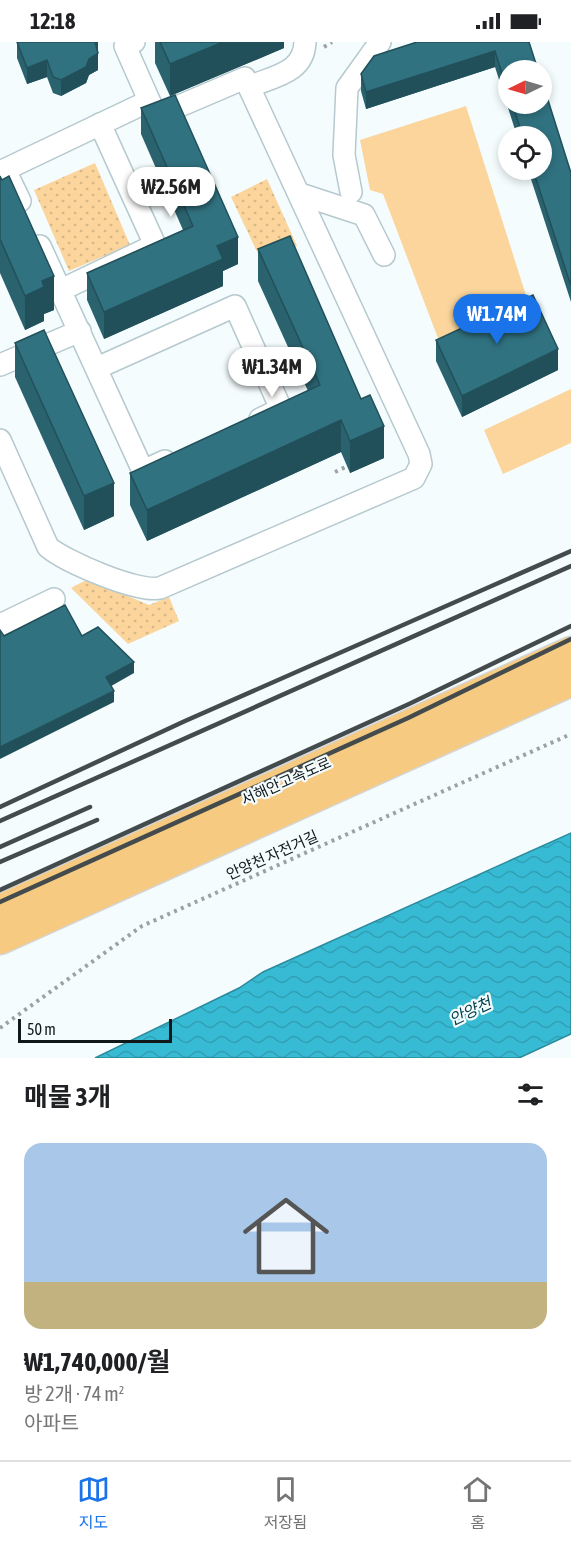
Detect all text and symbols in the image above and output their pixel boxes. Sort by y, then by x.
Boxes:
text: 12:18 [30,8,75,34]
north arrow [498,60,552,114]
map controls [498,60,552,180]
button: locate [498,126,552,180]
pin: ₩2.56M [122,167,220,218]
text: ₩2.56M [141,175,201,198]
pin: ₩1.74M [448,294,546,345]
text: ₩1.74M [467,302,527,325]
pin: ₩1.34M [223,347,321,398]
text: ₩1.34M [242,355,302,378]
street label: 서해안고속도로 [238,754,334,808]
street label: 안양천 자전거길 [223,827,321,883]
water label: 안양천 [446,993,496,1028]
scale bar [18,1016,172,1043]
text: 50 m [27,1020,56,1038]
icon: filters [514,1078,547,1111]
text: 매물 3개 [24,1082,112,1112]
icon: home [232,1182,340,1290]
text: ₩1,740,000/월 [24,1347,170,1377]
text: 방 2개 · 74 m² [24,1382,124,1405]
text: 아파트 [24,1411,79,1434]
tab: 지도 [77,1473,110,1533]
tab: 저장됨 [263,1473,308,1533]
tab: 홈 [461,1473,494,1533]

